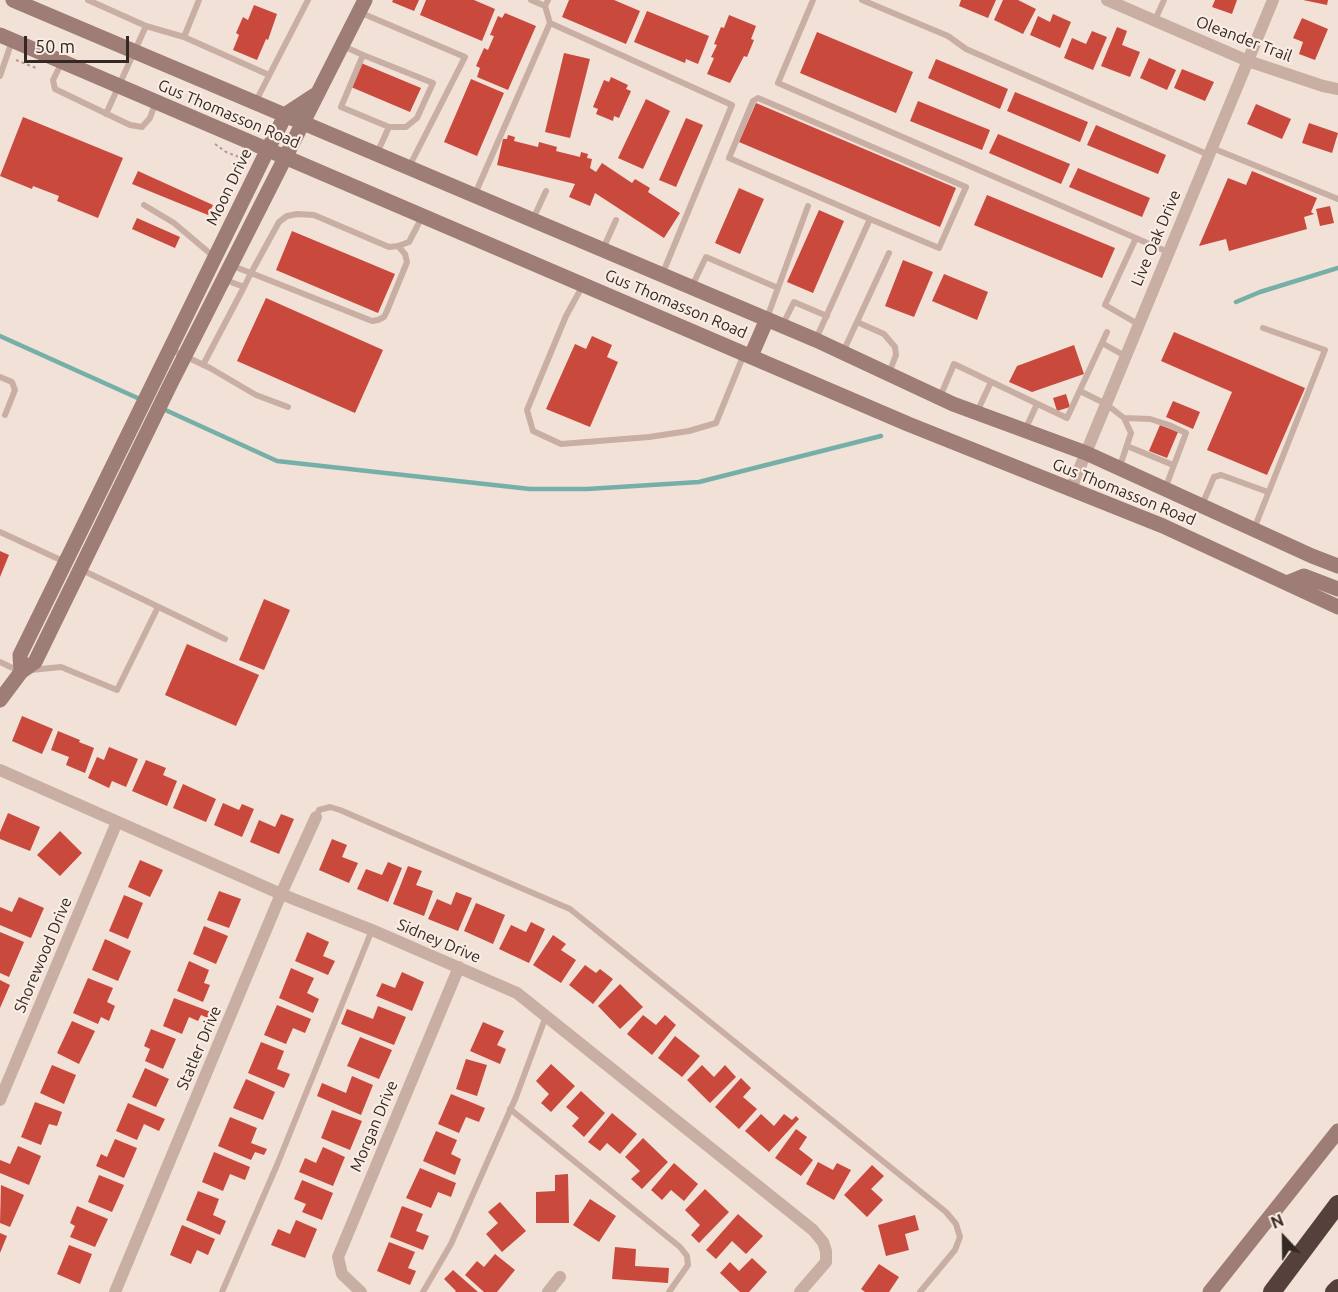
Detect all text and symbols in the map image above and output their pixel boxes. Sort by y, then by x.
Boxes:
street label: Oleander Trail [1193,12,1295,66]
scale bar [27,24,132,62]
text: 50 m [35,36,75,56]
street label: Gus Thomasson Road [155,75,303,153]
street label: Moon Drive [202,145,256,229]
street label: Live Oak Drive [1127,187,1185,289]
street label: Gus Thomasson Road [602,265,750,343]
street label: Gus Thomasson Road [1050,454,1198,530]
street label: Shorewood Drive [10,894,76,1016]
street label: Sidney Drive [394,915,484,967]
street label: Statler Drive [173,1003,225,1093]
street label: Morgan Drive [346,1077,402,1175]
north arrow [1254,1208,1314,1268]
text: N [1268,1211,1286,1232]

